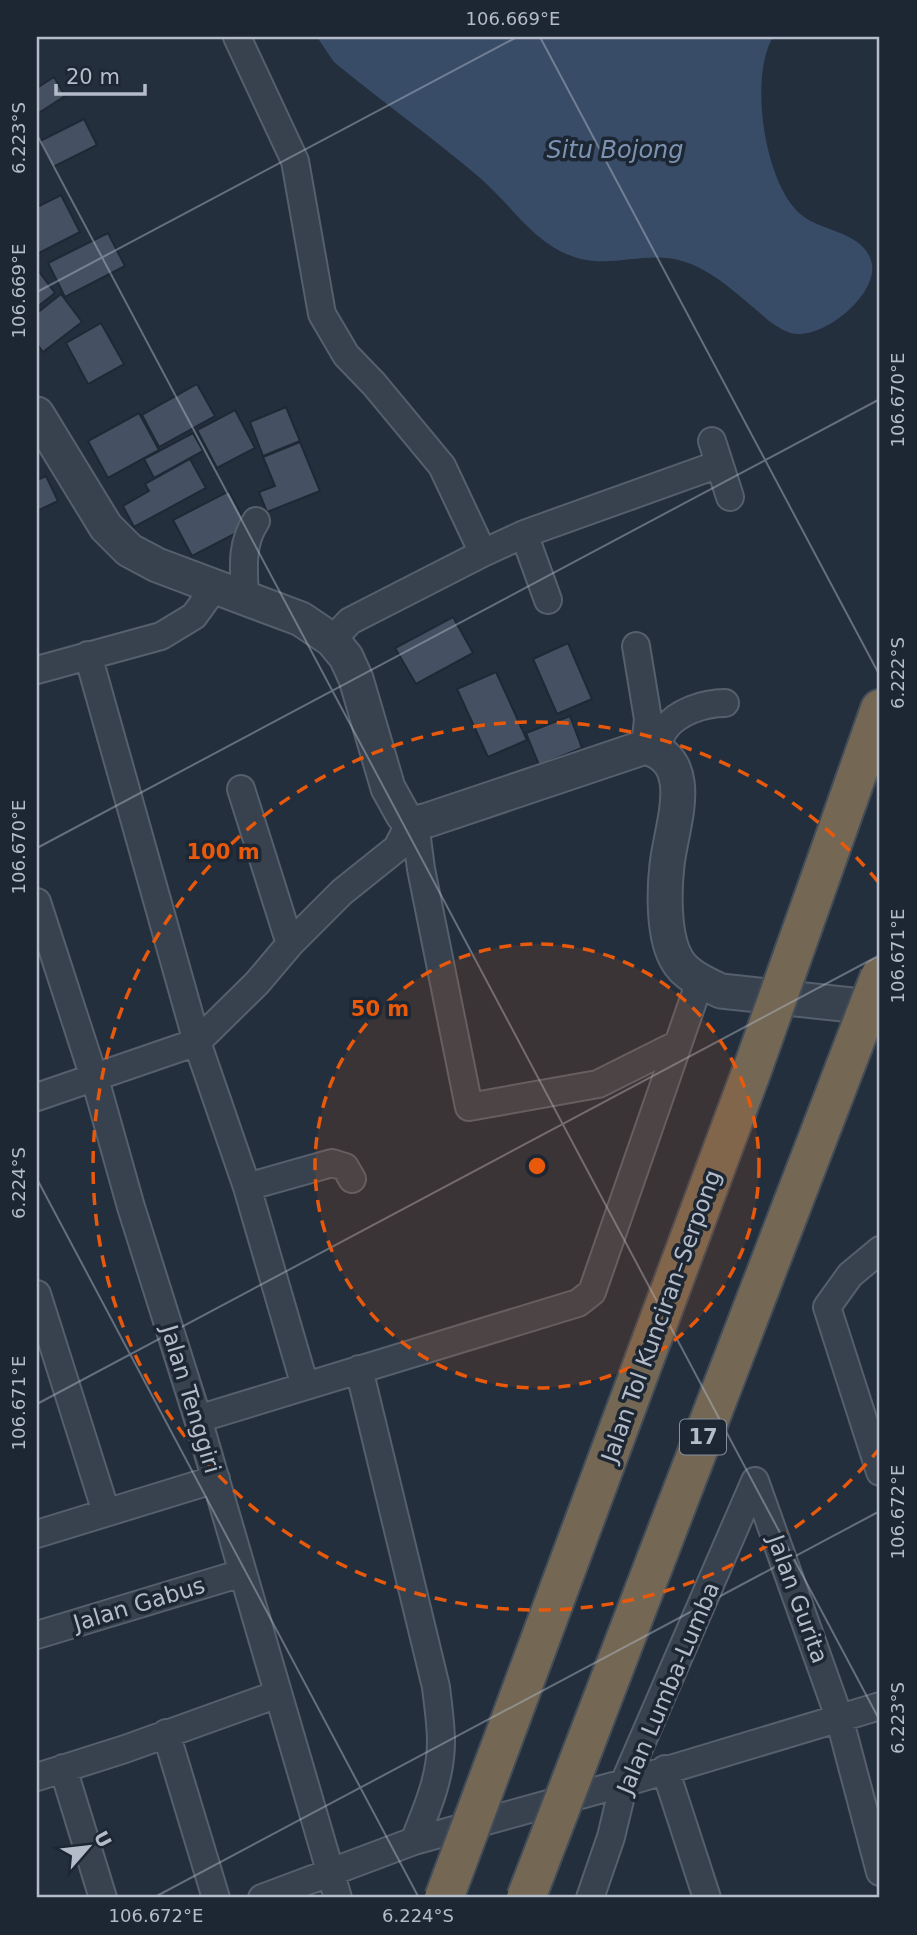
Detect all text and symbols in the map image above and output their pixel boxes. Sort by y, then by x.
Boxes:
text: 106.669°E [466,8,560,29]
scale bar [56,52,145,96]
text: 20 m [66,65,120,89]
text: 6.223°S [8,102,29,174]
water label: Situ Bojong [546,136,684,164]
text: 106.669°E [8,244,29,338]
text: 106.670°E [887,353,908,447]
text: 6.222°S [887,637,908,709]
text: 106.670°E [8,800,29,894]
text: 100 m [186,840,260,864]
text: 106.671°E [887,909,908,1003]
text: 50 m [351,997,409,1021]
text: 6.224°S [8,1147,29,1219]
centre of rings [525,1154,549,1178]
street label: Jalan Tol Kunciran–Serpong [595,1166,726,1468]
street label: Jalan Tenggiri [156,1320,226,1476]
text: 106.671°E [8,1356,29,1450]
road number: 17 [680,1420,726,1454]
text: 106.672°E [887,1465,908,1559]
street label: Jalan Gurita [762,1529,833,1667]
street label: Jalan Gabus [68,1572,208,1637]
street label: Jalan Lumba-Lumba [611,1578,724,1800]
text: 6.223°S [887,1682,908,1754]
north arrow [52,1812,122,1882]
text: U [90,1827,116,1851]
text: 106.672°E [109,1905,203,1926]
text: 6.224°S [382,1905,454,1926]

